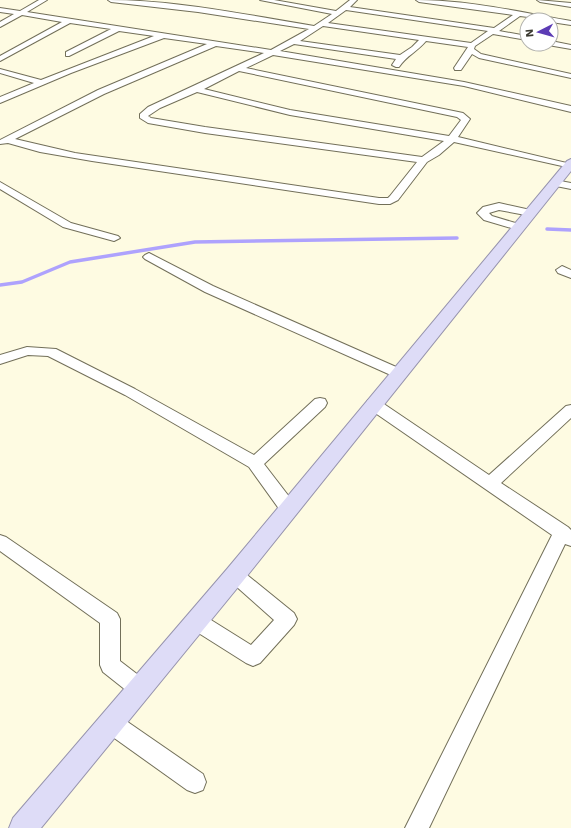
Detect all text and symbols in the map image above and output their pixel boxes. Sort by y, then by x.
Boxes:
north arrow [519,12,559,52]
text: N [523,28,536,38]

